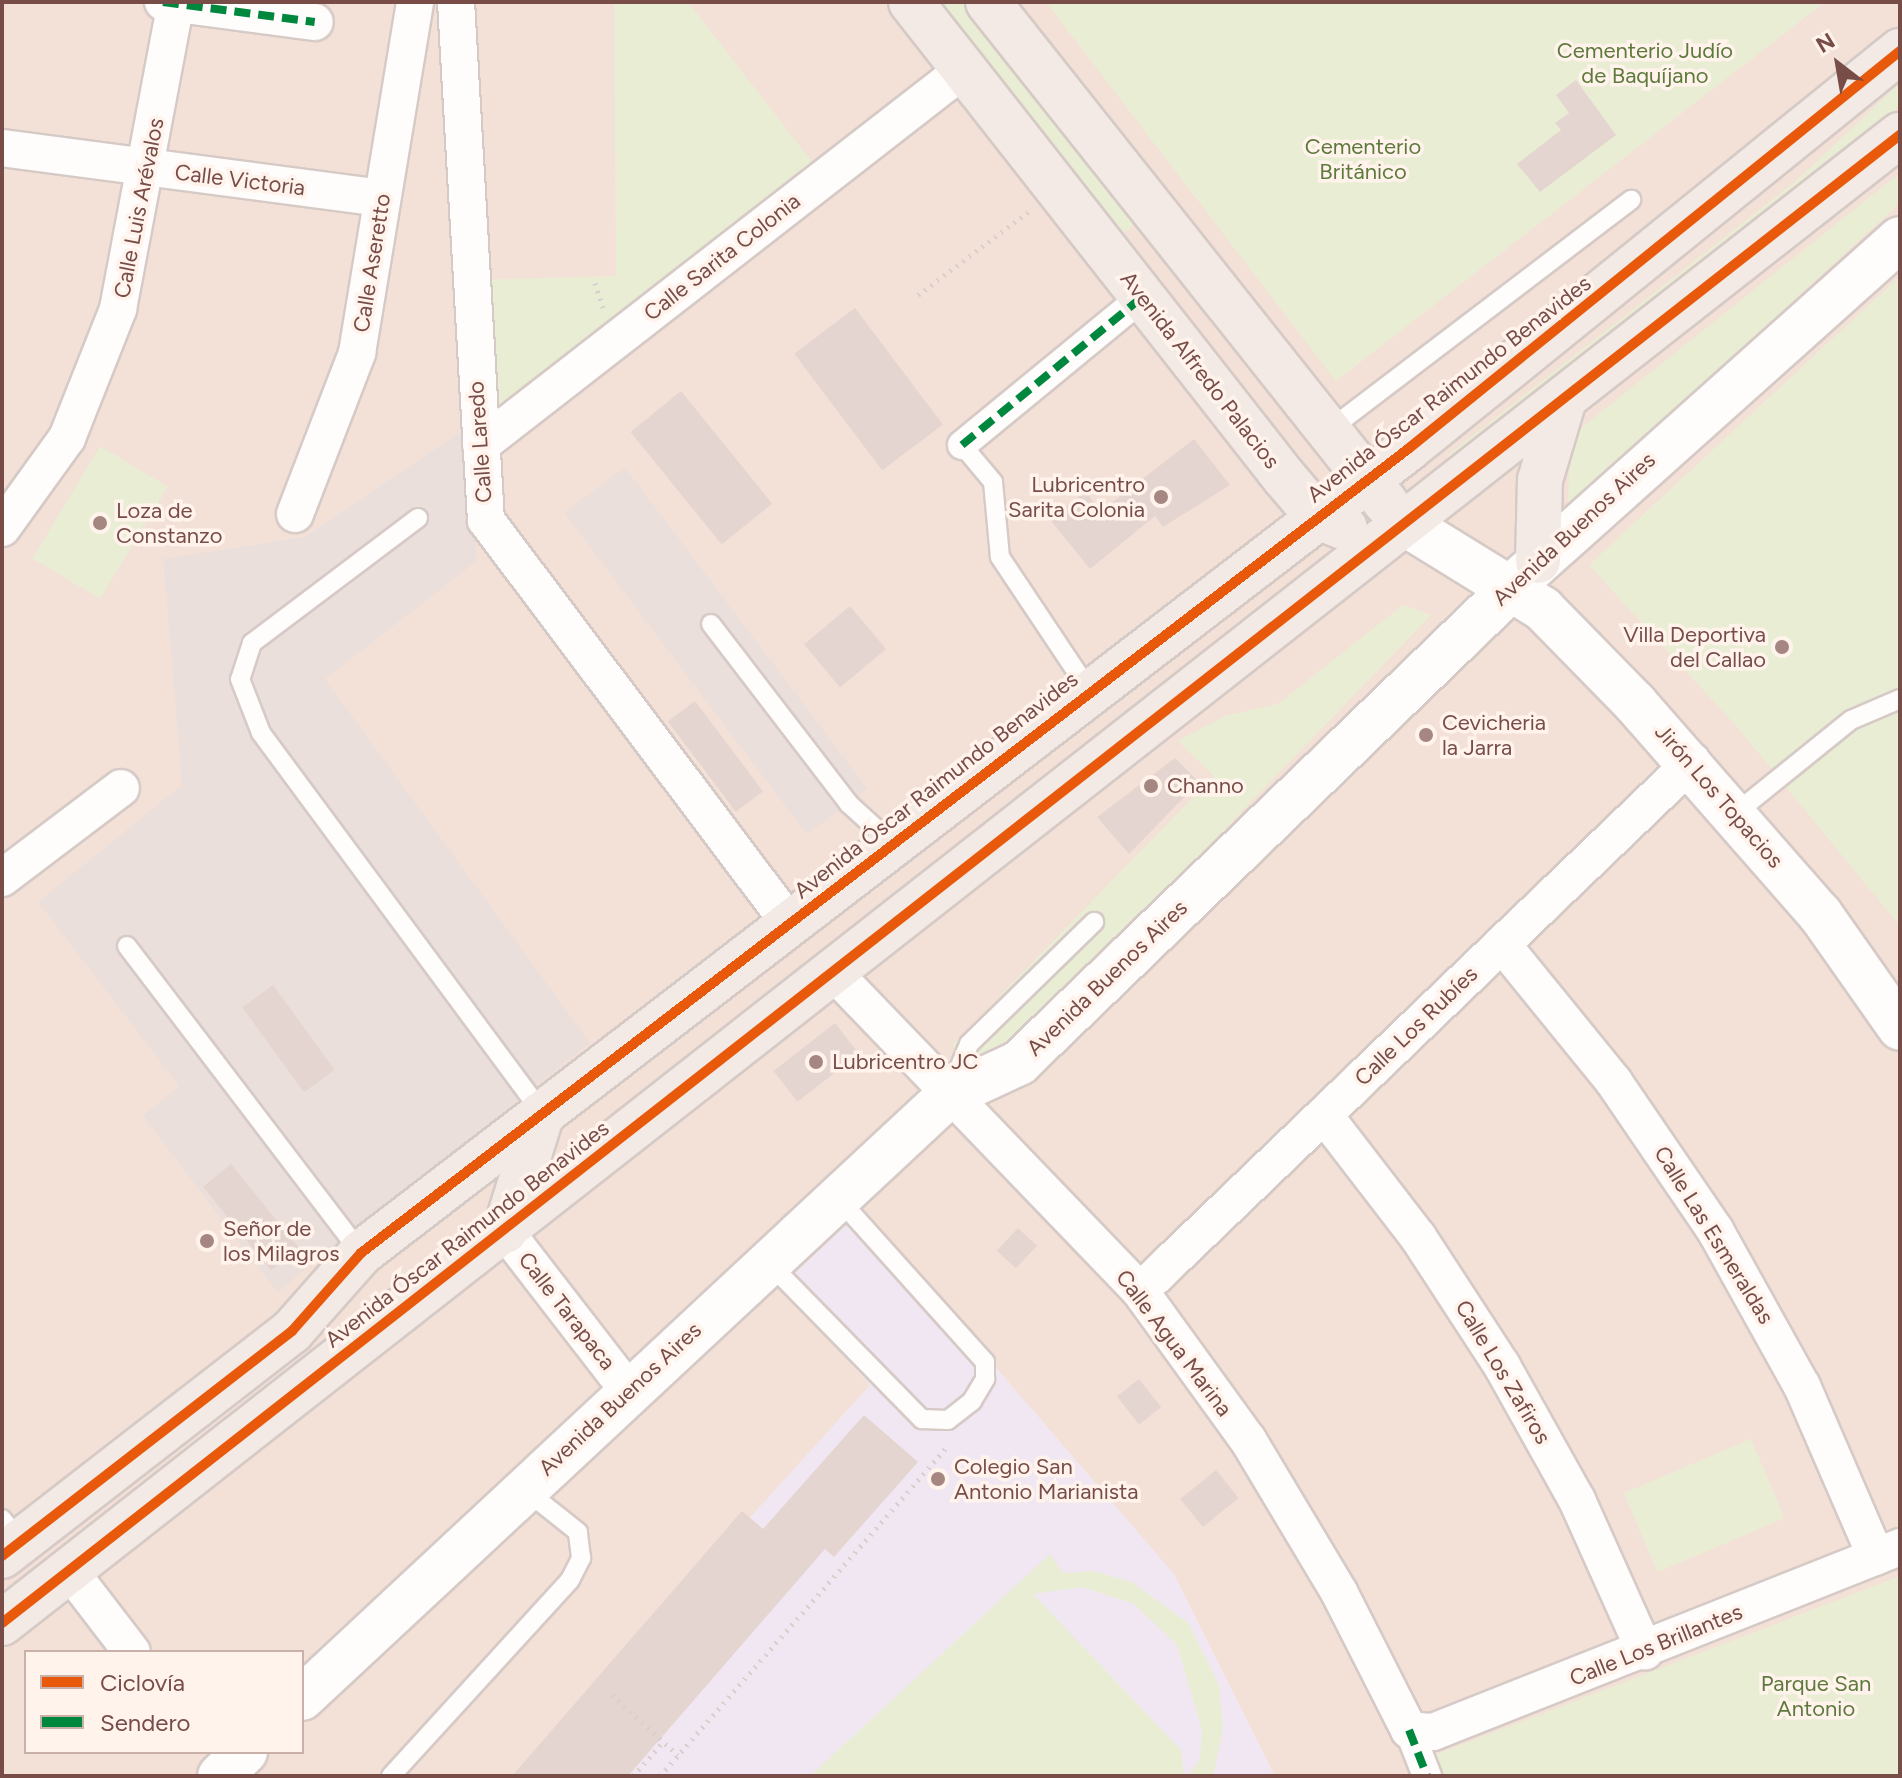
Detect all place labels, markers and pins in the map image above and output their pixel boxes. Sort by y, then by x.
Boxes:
place label: Lubricentro Sarita Colonia [1008,471,1145,522]
marker: Lubricentro Sarita Colonia [1152,488,1170,506]
place label: Loza de Constanzo [116,497,222,548]
marker: Loza de Constanzo [91,514,109,532]
place label: Villa Deportiva del Callao [1623,621,1766,672]
marker: Villa Deportiva del Callao [1773,638,1791,656]
place label: Cevicheria la Jarra [1442,709,1546,760]
marker: Cevicheria la Jarra [1417,726,1435,744]
place label: Channo [1167,773,1244,799]
marker: Channo [1142,777,1160,795]
place label: Lubricentro JC [832,1049,978,1075]
marker: Lubricentro JC [807,1053,825,1071]
place label: Señor de los Milagros [223,1215,339,1266]
marker: Señor de los Milagros [198,1232,216,1250]
place label: Colegio San Antonio Marianista [954,1453,1138,1504]
marker: Colegio San Antonio Marianista [929,1470,947,1488]

